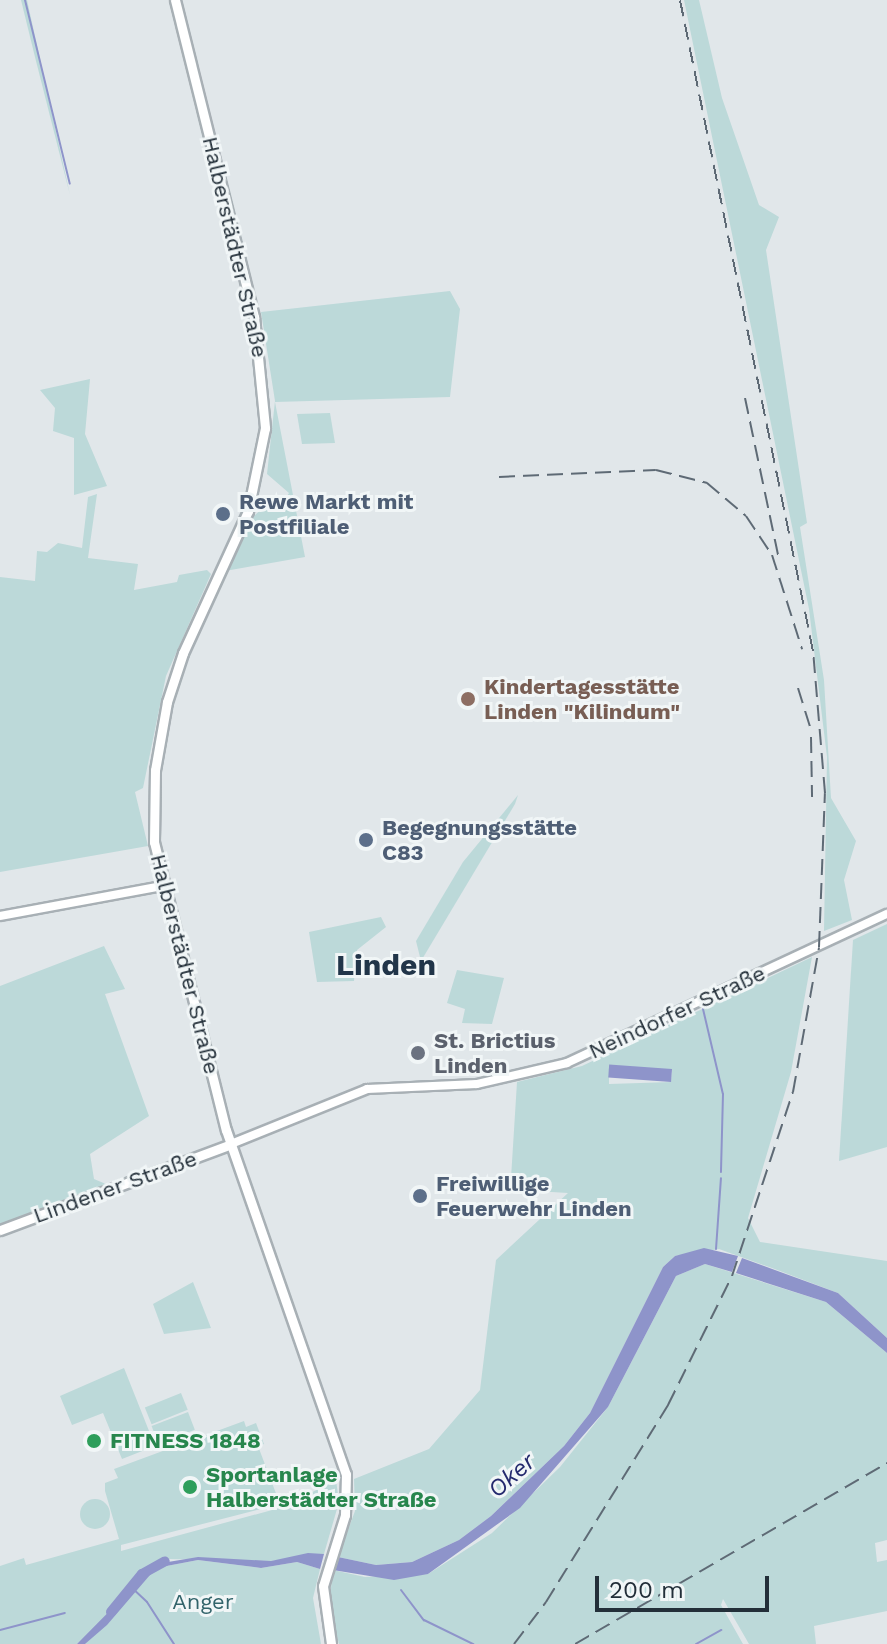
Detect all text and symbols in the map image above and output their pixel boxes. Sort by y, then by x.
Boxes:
street label: Halberstädter Straße [197,134,273,360]
place label: Rewe Markt mit Postfiliale [239,488,413,540]
marker: Rewe Markt mit Postfiliale [214,505,232,523]
place label: Kindertagesstätte Linden "Kilindum" [484,673,680,724]
marker: Kindertagesstätte Linden "Kilindum" [459,690,477,708]
place label: Begegnungsstätte C83 [382,814,577,866]
marker: Begegnungsstätte C83 [357,831,375,849]
street label: Halberstädter Straße [145,851,225,1077]
district label: Linden [336,947,436,983]
street label: Neindorfer Straße [584,959,770,1065]
place label: St. Brictius Linden [434,1027,555,1078]
marker: St. Brictius Linden [409,1044,427,1062]
street label: Lindener Straße [29,1145,201,1229]
place label: Freiwillige Feuerwehr Linden [436,1170,632,1222]
marker: Freiwillige Feuerwehr Linden [411,1187,429,1205]
place label: FITNESS 1848 [110,1428,261,1454]
marker: FITNESS 1848 [85,1432,103,1450]
water label: Oker [482,1448,542,1504]
place label: Sportanlage Halberstädter Straße [206,1461,437,1512]
marker: Sportanlage Halberstädter Straße [181,1478,199,1496]
scale bar [599,1560,773,1610]
text: 200 m [609,1576,684,1604]
park label: Anger [172,1589,234,1615]

